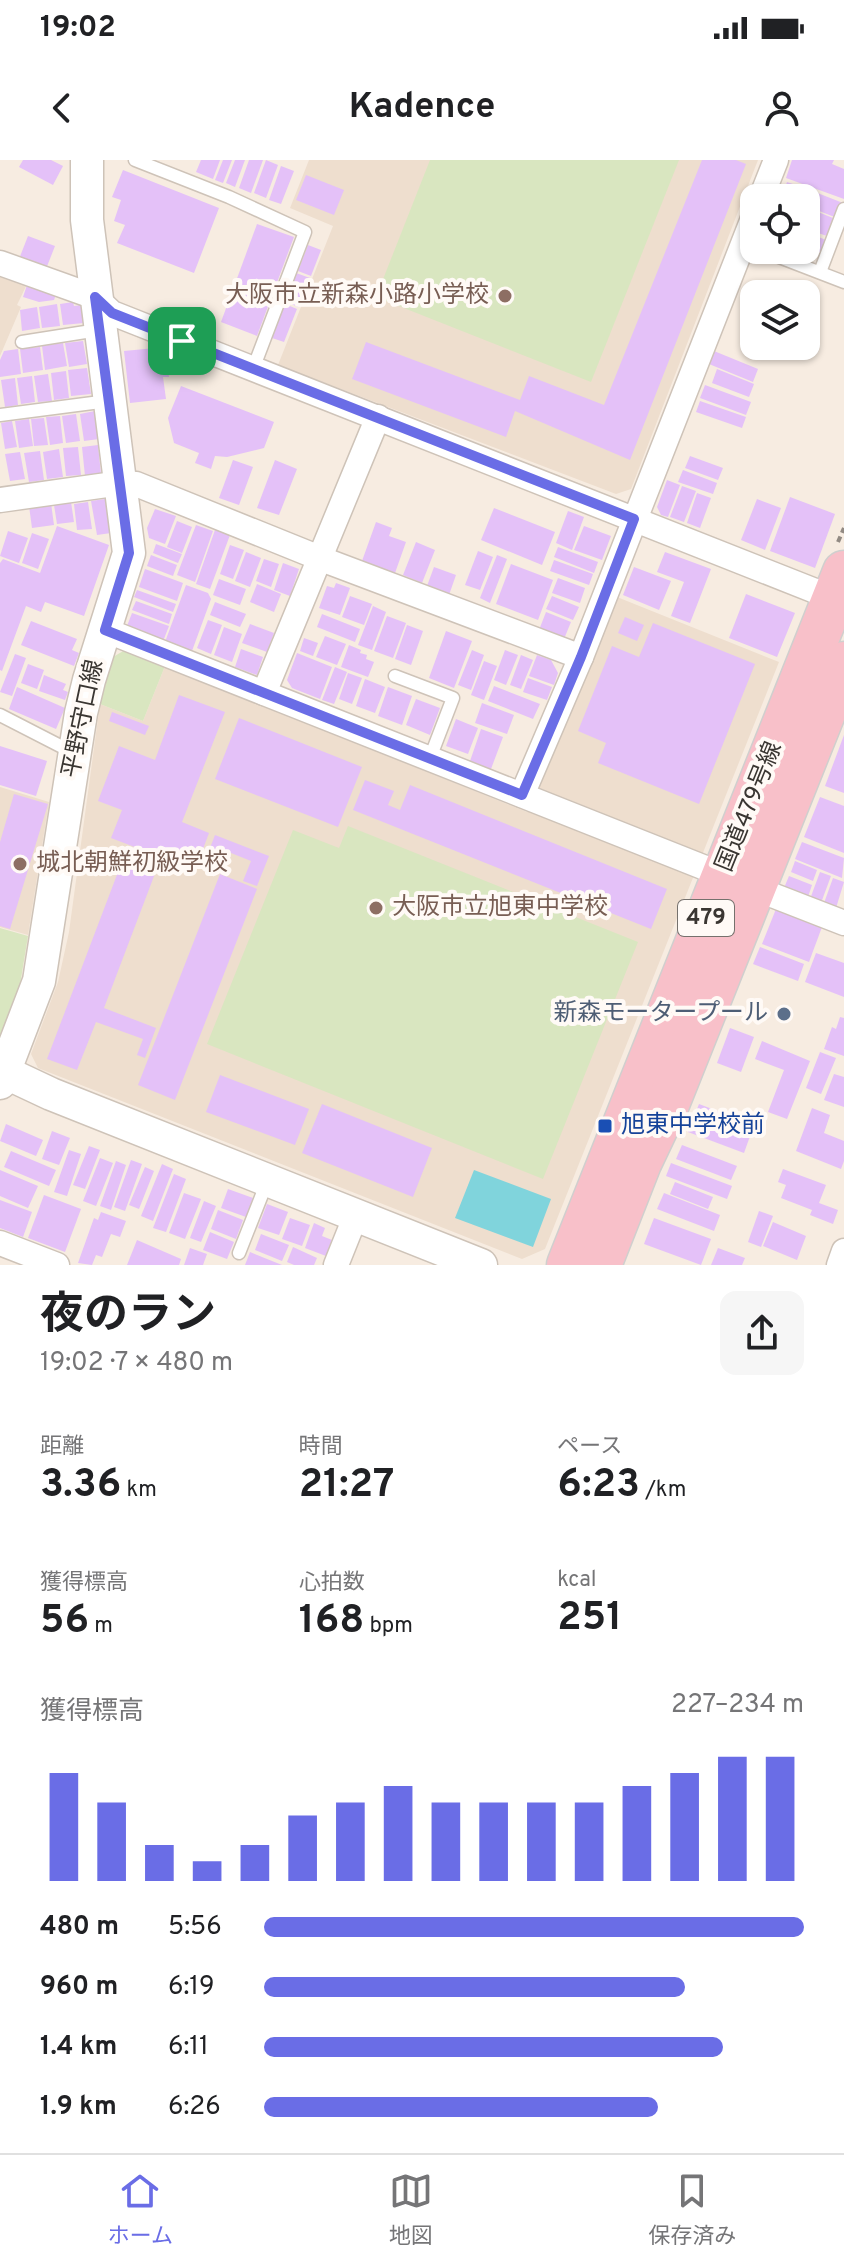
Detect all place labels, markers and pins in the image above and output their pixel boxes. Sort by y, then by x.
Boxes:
place label: 大阪市立新森小路小学校 [225,281,489,311]
marker: 大阪市立新森小路小学校 [496,287,514,305]
pin [148,307,216,375]
place label: 城北朝鮮初級学校 [36,849,228,879]
marker: 城北朝鮮初級学校 [11,855,29,873]
place label: 大阪市立旭東中学校 [392,893,608,923]
marker: 大阪市立旭東中学校 [367,899,385,917]
place label: 新森モータープール [553,999,768,1029]
marker: 新森モータープール [775,1005,793,1023]
place label: 旭東中学校前 [621,1111,765,1141]
marker: 旭東中学校前 [596,1117,614,1135]

